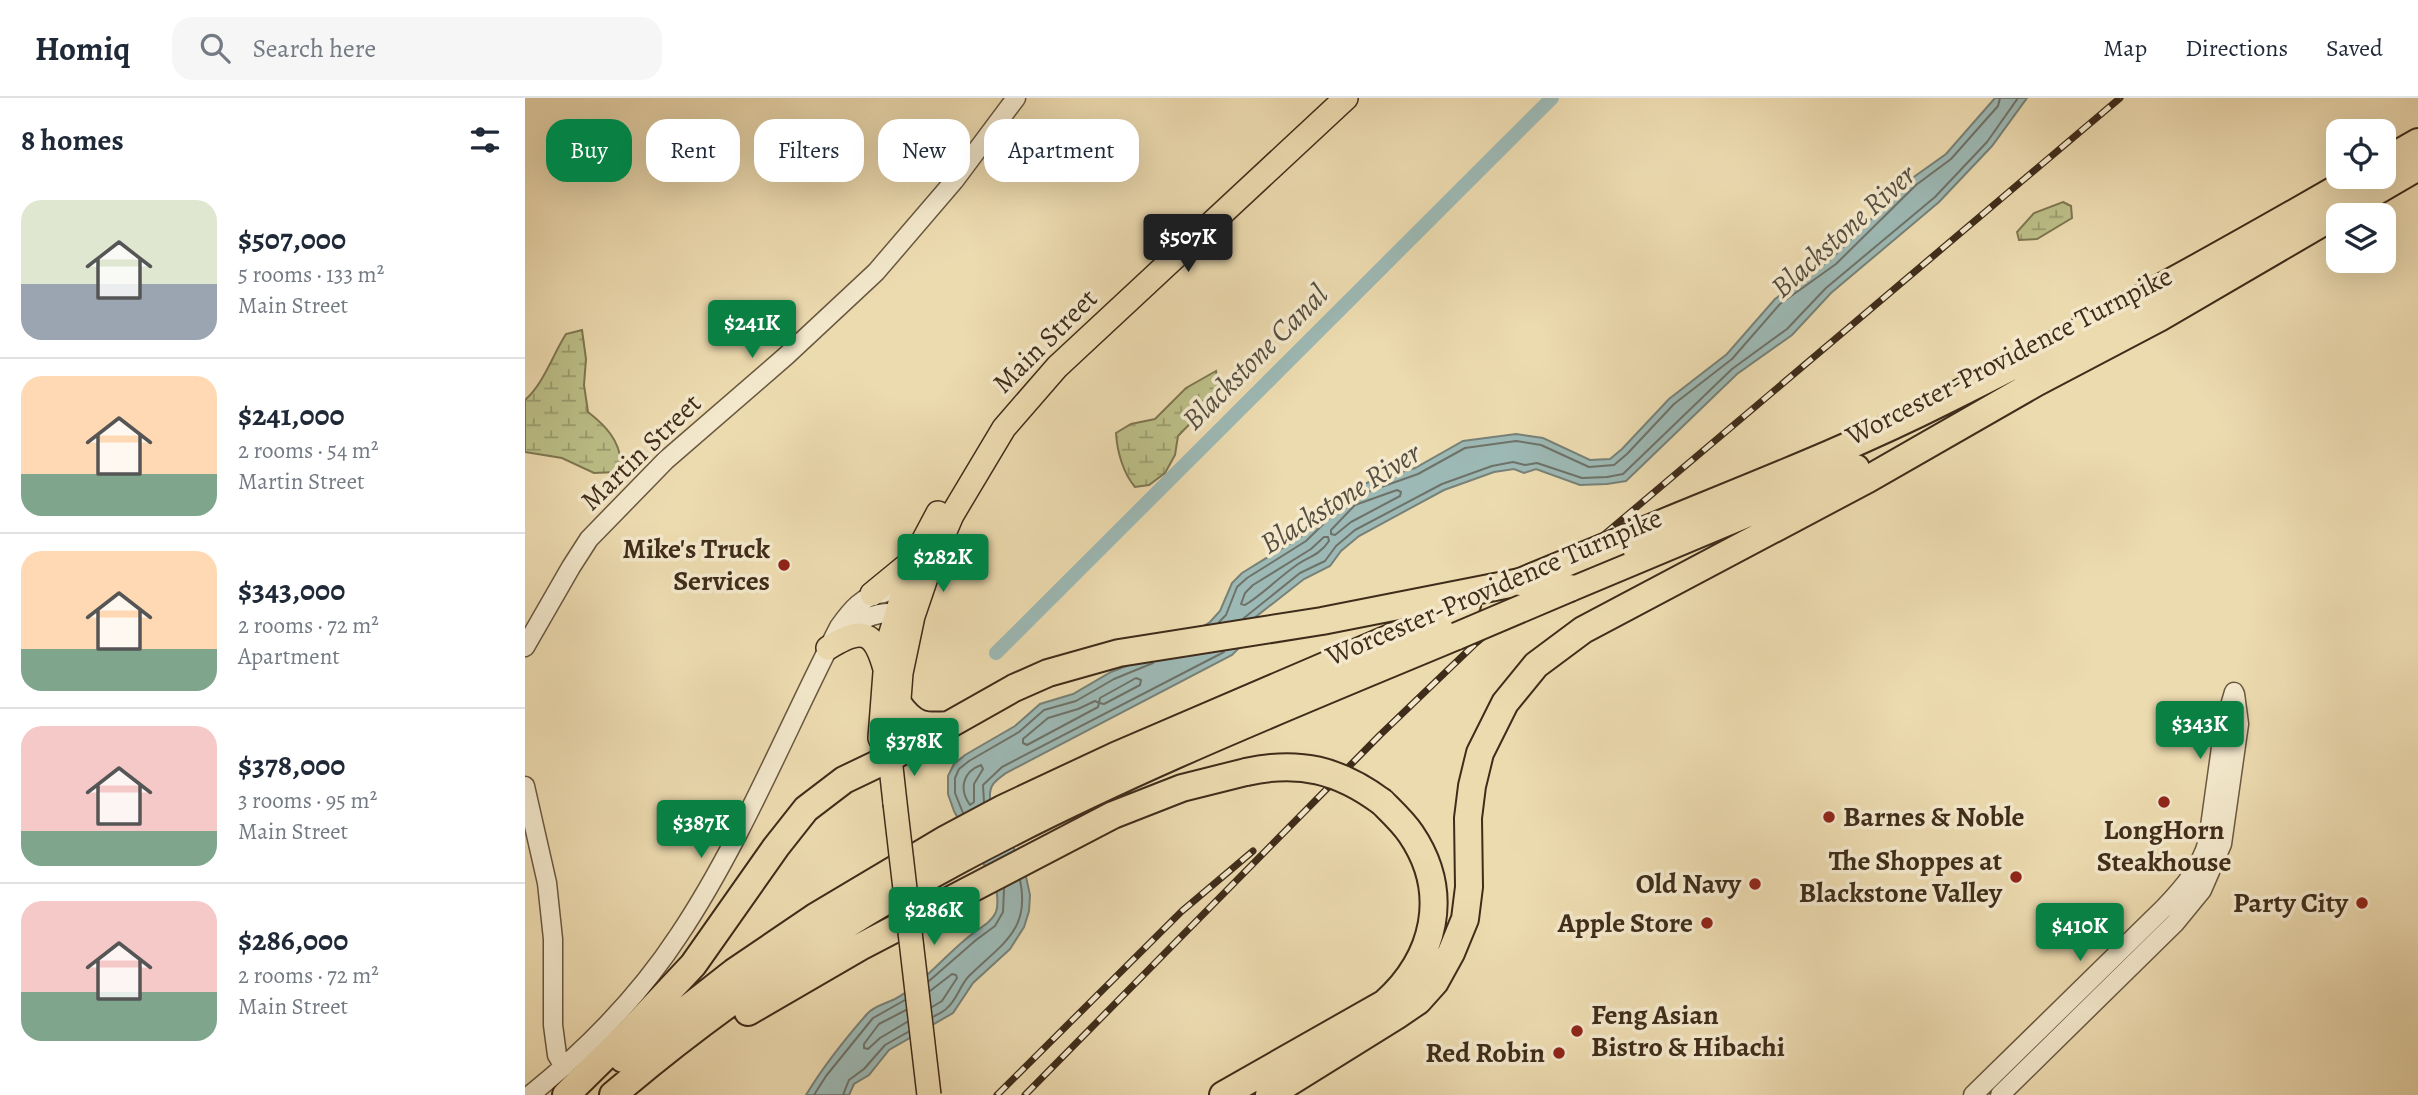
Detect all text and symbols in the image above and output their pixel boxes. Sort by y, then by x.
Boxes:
search box [172,17,662,80]
text: Homiq [35,26,130,71]
icon: search [196,29,234,67]
text: Search here [252,31,376,66]
text: Map [2103,32,2147,64]
text: Directions [2185,32,2288,64]
text: Saved [2326,32,2383,64]
chip: Buy [546,119,632,182]
chip: Rent [646,119,740,182]
chip: Filters [754,119,864,182]
chip: New [878,119,970,182]
chip: Apartment [984,119,1139,182]
map controls [2326,119,2396,273]
button: locate [2326,119,2396,189]
text: 8 homes [21,120,124,160]
icon: filters [466,121,504,159]
water label: Blackstone River [1762,154,1925,307]
button: layers [2326,203,2396,273]
pin: $507K [1139,214,1237,274]
text: $507,000 [238,219,346,259]
text: $507K [1159,221,1217,252]
icon: home [77,228,161,312]
street label: Worcester-Providence Turnpike [1838,257,2179,455]
text: 5 rooms · 133 m² [238,259,384,290]
water label: Blackstone Canal [1173,275,1337,439]
street label: Main Street [984,280,1106,402]
text: Main Street [238,290,348,321]
pin: $241K [703,300,801,360]
text: $241K [724,307,780,338]
street label: Martin Street [572,385,710,519]
text: $241,000 [238,395,345,435]
icon: home [77,404,161,488]
water label: Blackstone River [1252,432,1429,563]
text: 2 rooms · 54 m² [238,435,379,466]
text: Martin Street [238,466,365,497]
street label: Worcester-Providence Turnpike [1319,499,1668,676]
place label: Mike's Truck Services [623,530,771,600]
pin: $282K [894,534,992,594]
text: $282K [913,541,973,572]
marker: Mike's Truck Services [776,557,792,573]
text: $343,000 [238,570,345,610]
icon: home [77,579,161,663]
text: 2 rooms · 72 m² [238,610,379,641]
text: Apartment [238,641,340,672]
pin: $343K [2151,702,2249,761]
text: $343K [2172,708,2228,739]
pin: $378K [865,718,963,778]
text: $378K [886,725,942,756]
text: $378,000 [238,745,345,785]
icon: home [77,754,161,838]
text: 3 rooms · 95 m² [238,785,377,816]
marker: LongHorn Steakhouse [2156,794,2172,810]
place label: Barnes & Noble [1843,798,2025,836]
pin: $387K [652,800,750,860]
text: $387K [673,807,729,838]
marker: Barnes & Noble [1821,809,1837,825]
place label: LongHorn Steakhouse [2097,811,2231,881]
text: Main Street [238,816,348,847]
place label: The Shoppes at Blackstone Valley [1799,842,2003,912]
place label: Old Navy [1636,865,1742,903]
marker: The Shoppes at Blackstone Valley [2008,869,2024,885]
marker: Old Navy [1747,876,1763,892]
place label: Party City [2233,884,2349,922]
pin: $286K [885,888,983,947]
text: $286K [905,894,963,925]
marker: Party City [2354,895,2370,911]
place label: Apple Store [1557,904,1693,942]
pin: $410K [2031,904,2129,963]
text: $410K [2052,910,2108,941]
marker: Apple Store [1699,915,1715,931]
text: $286,000 [238,920,348,960]
icon: home [77,929,161,1013]
text: 2 rooms · 72 m² [238,960,379,991]
text: Main Street [238,991,348,1022]
place label: Feng Asian Bistro & Hibachi [1591,996,1785,1066]
marker: Feng Asian Bistro & Hibachi [1569,1023,1585,1039]
place label: Red Robin [1425,1034,1545,1072]
marker: Red Robin [1551,1045,1567,1061]

